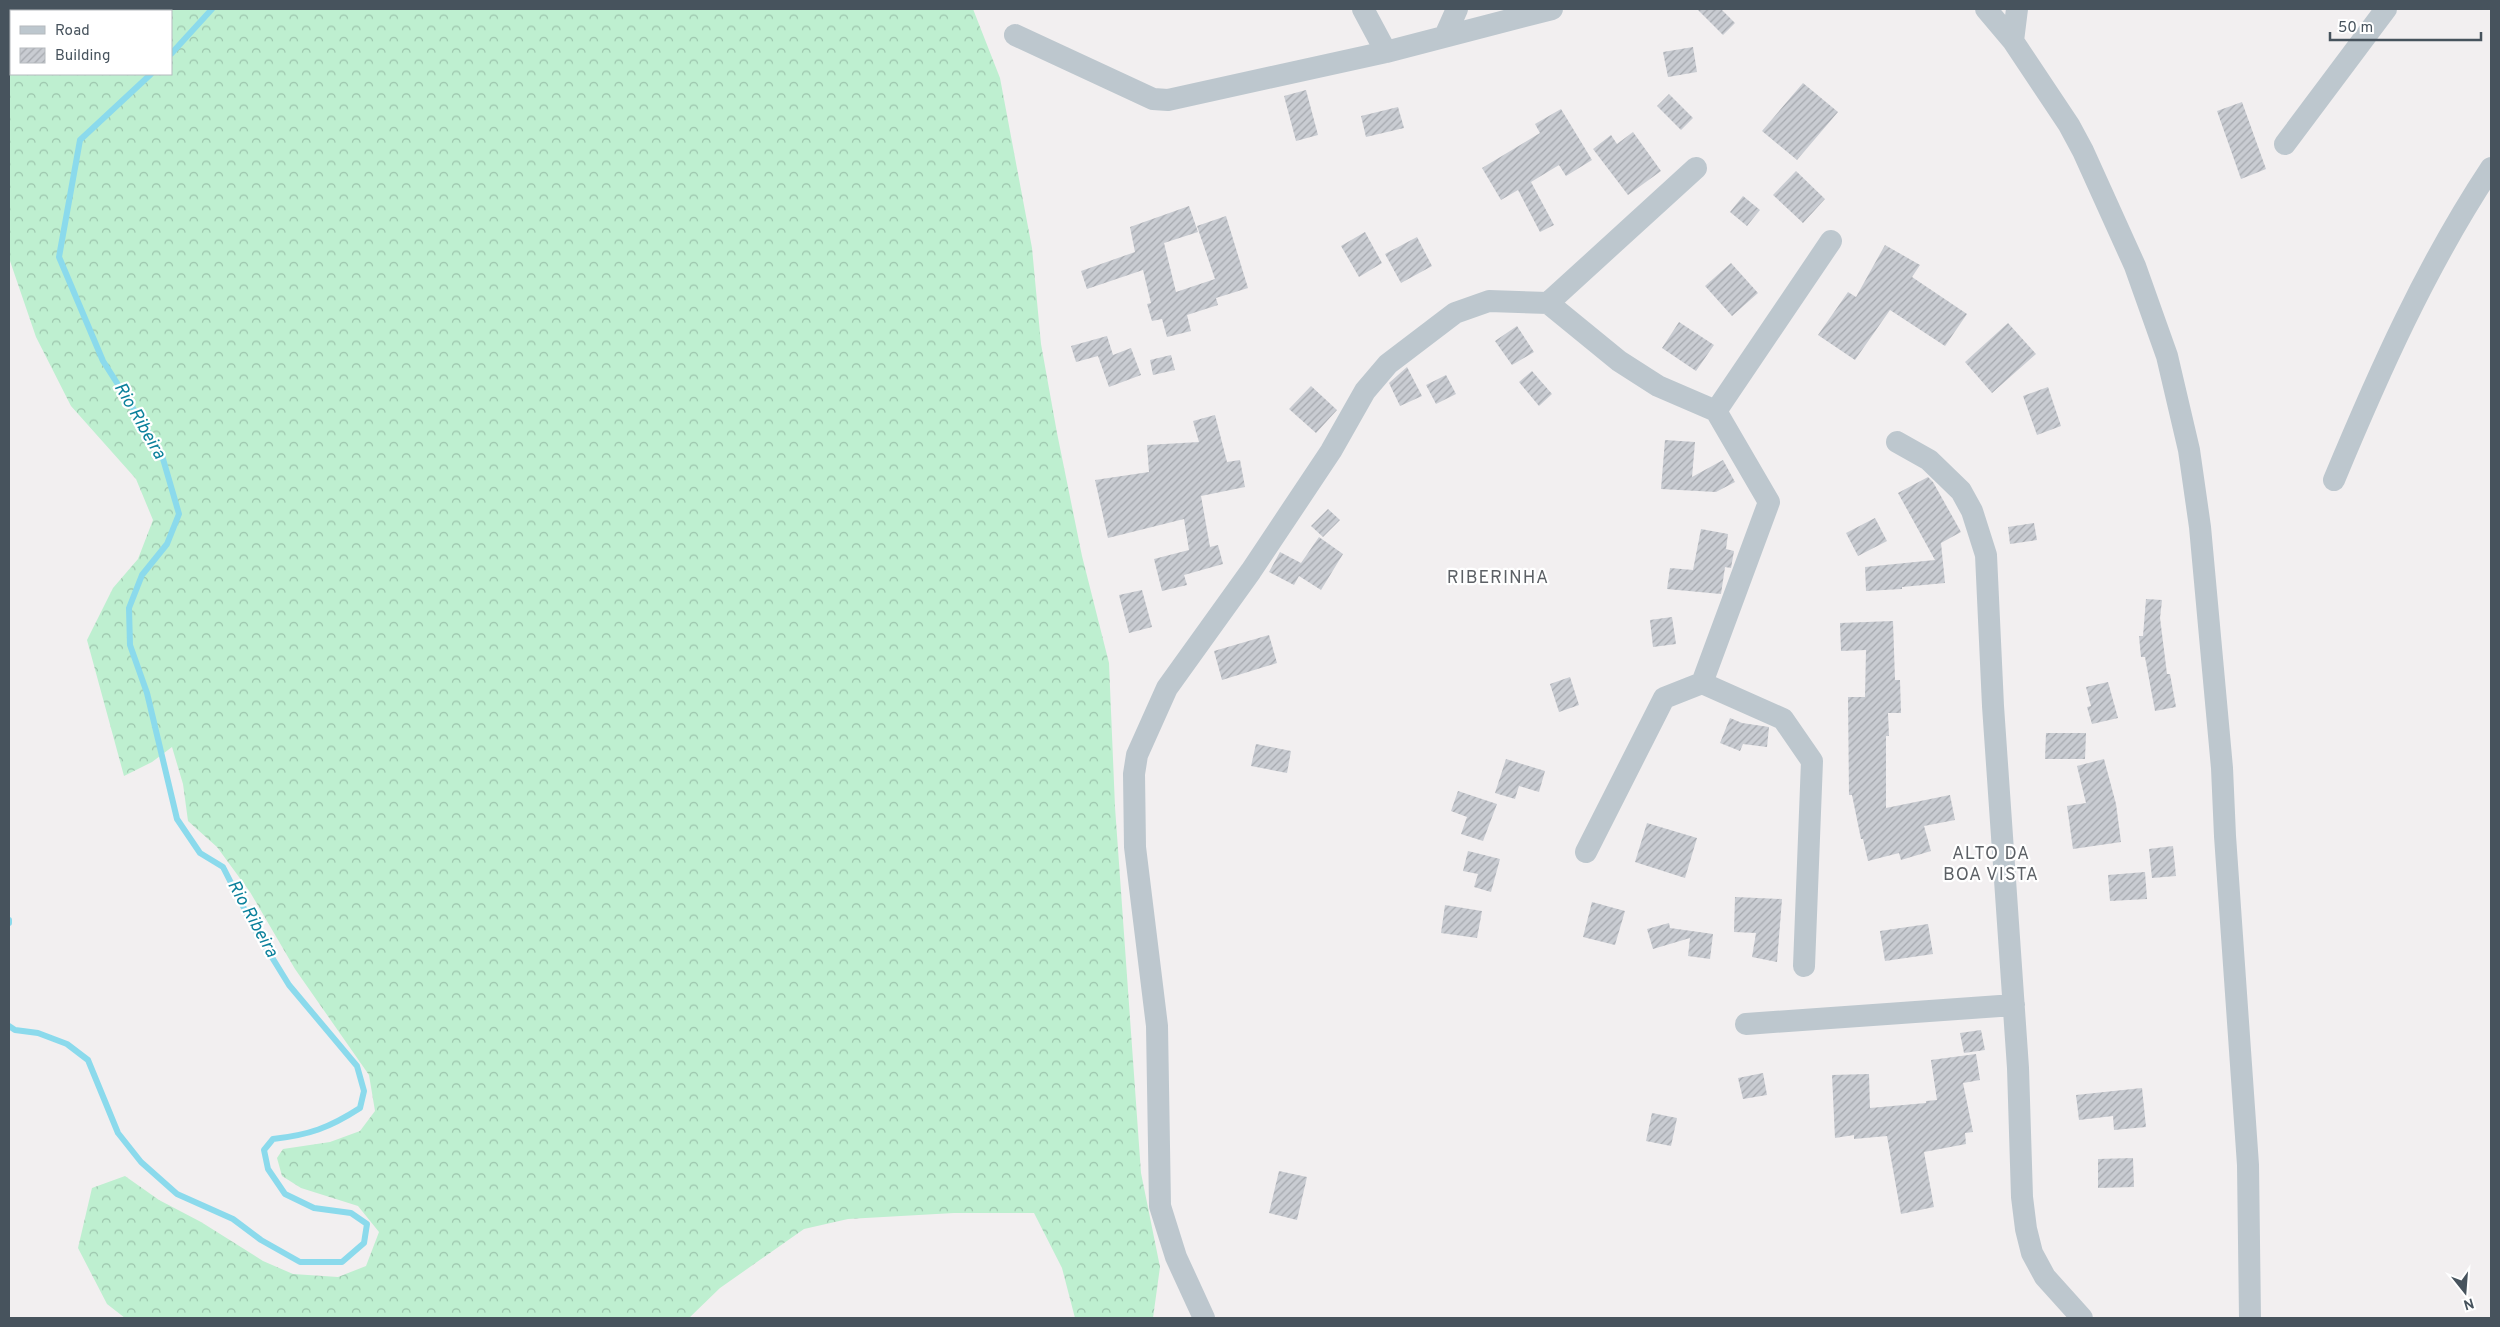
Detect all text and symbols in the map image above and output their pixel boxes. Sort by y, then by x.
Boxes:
legend [10,10,172,75]
scale bar [2330,10,2481,42]
text: 50 m [2338,19,2373,38]
text: Road [55,22,90,41]
text: Building [55,47,110,66]
water label: Rio Ribeira [108,379,171,464]
district label: RIBERINHA [1447,567,1549,590]
district label: ALTO DA BOA VISTA [1943,843,2039,887]
water label: Rio Ribeira [221,876,283,962]
north arrow [2440,1267,2490,1317]
text: N [2461,1293,2476,1313]

